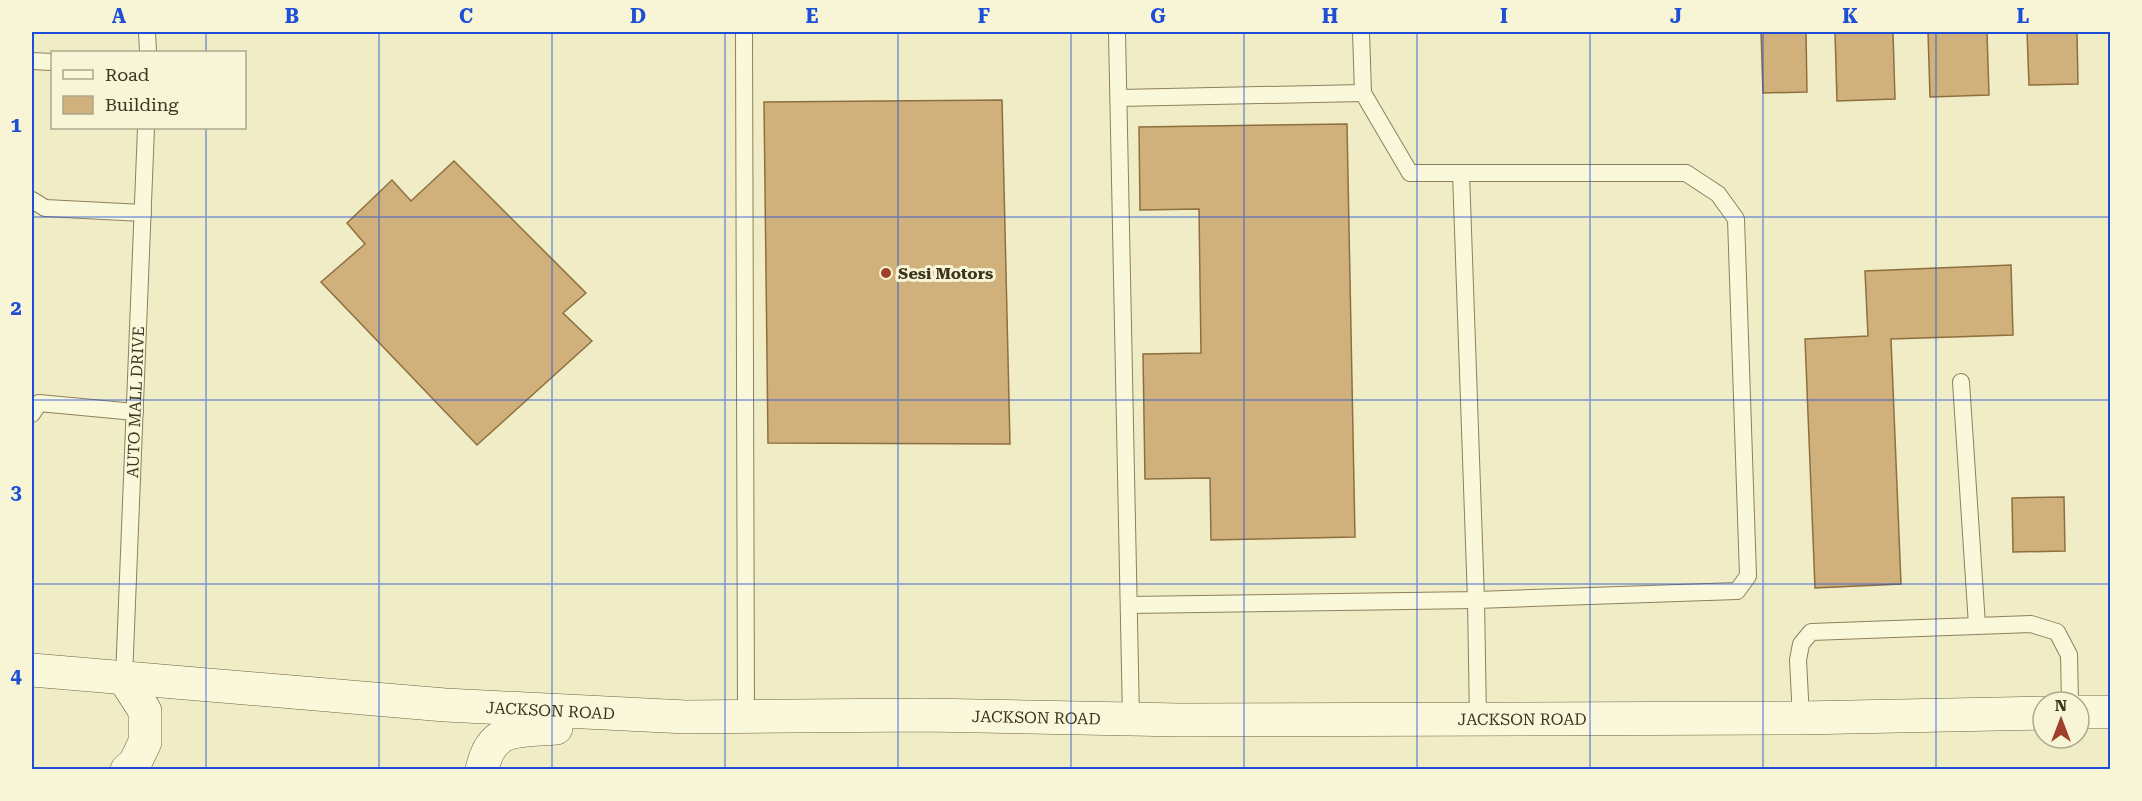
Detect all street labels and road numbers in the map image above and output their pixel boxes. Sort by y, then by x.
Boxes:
street label: AUTO MALL DRIVE [123,326,148,479]
street label: JACKSON ROAD [485,698,615,723]
street label: JACKSON ROAD [971,706,1101,728]
street label: JACKSON ROAD [1458,709,1587,729]

